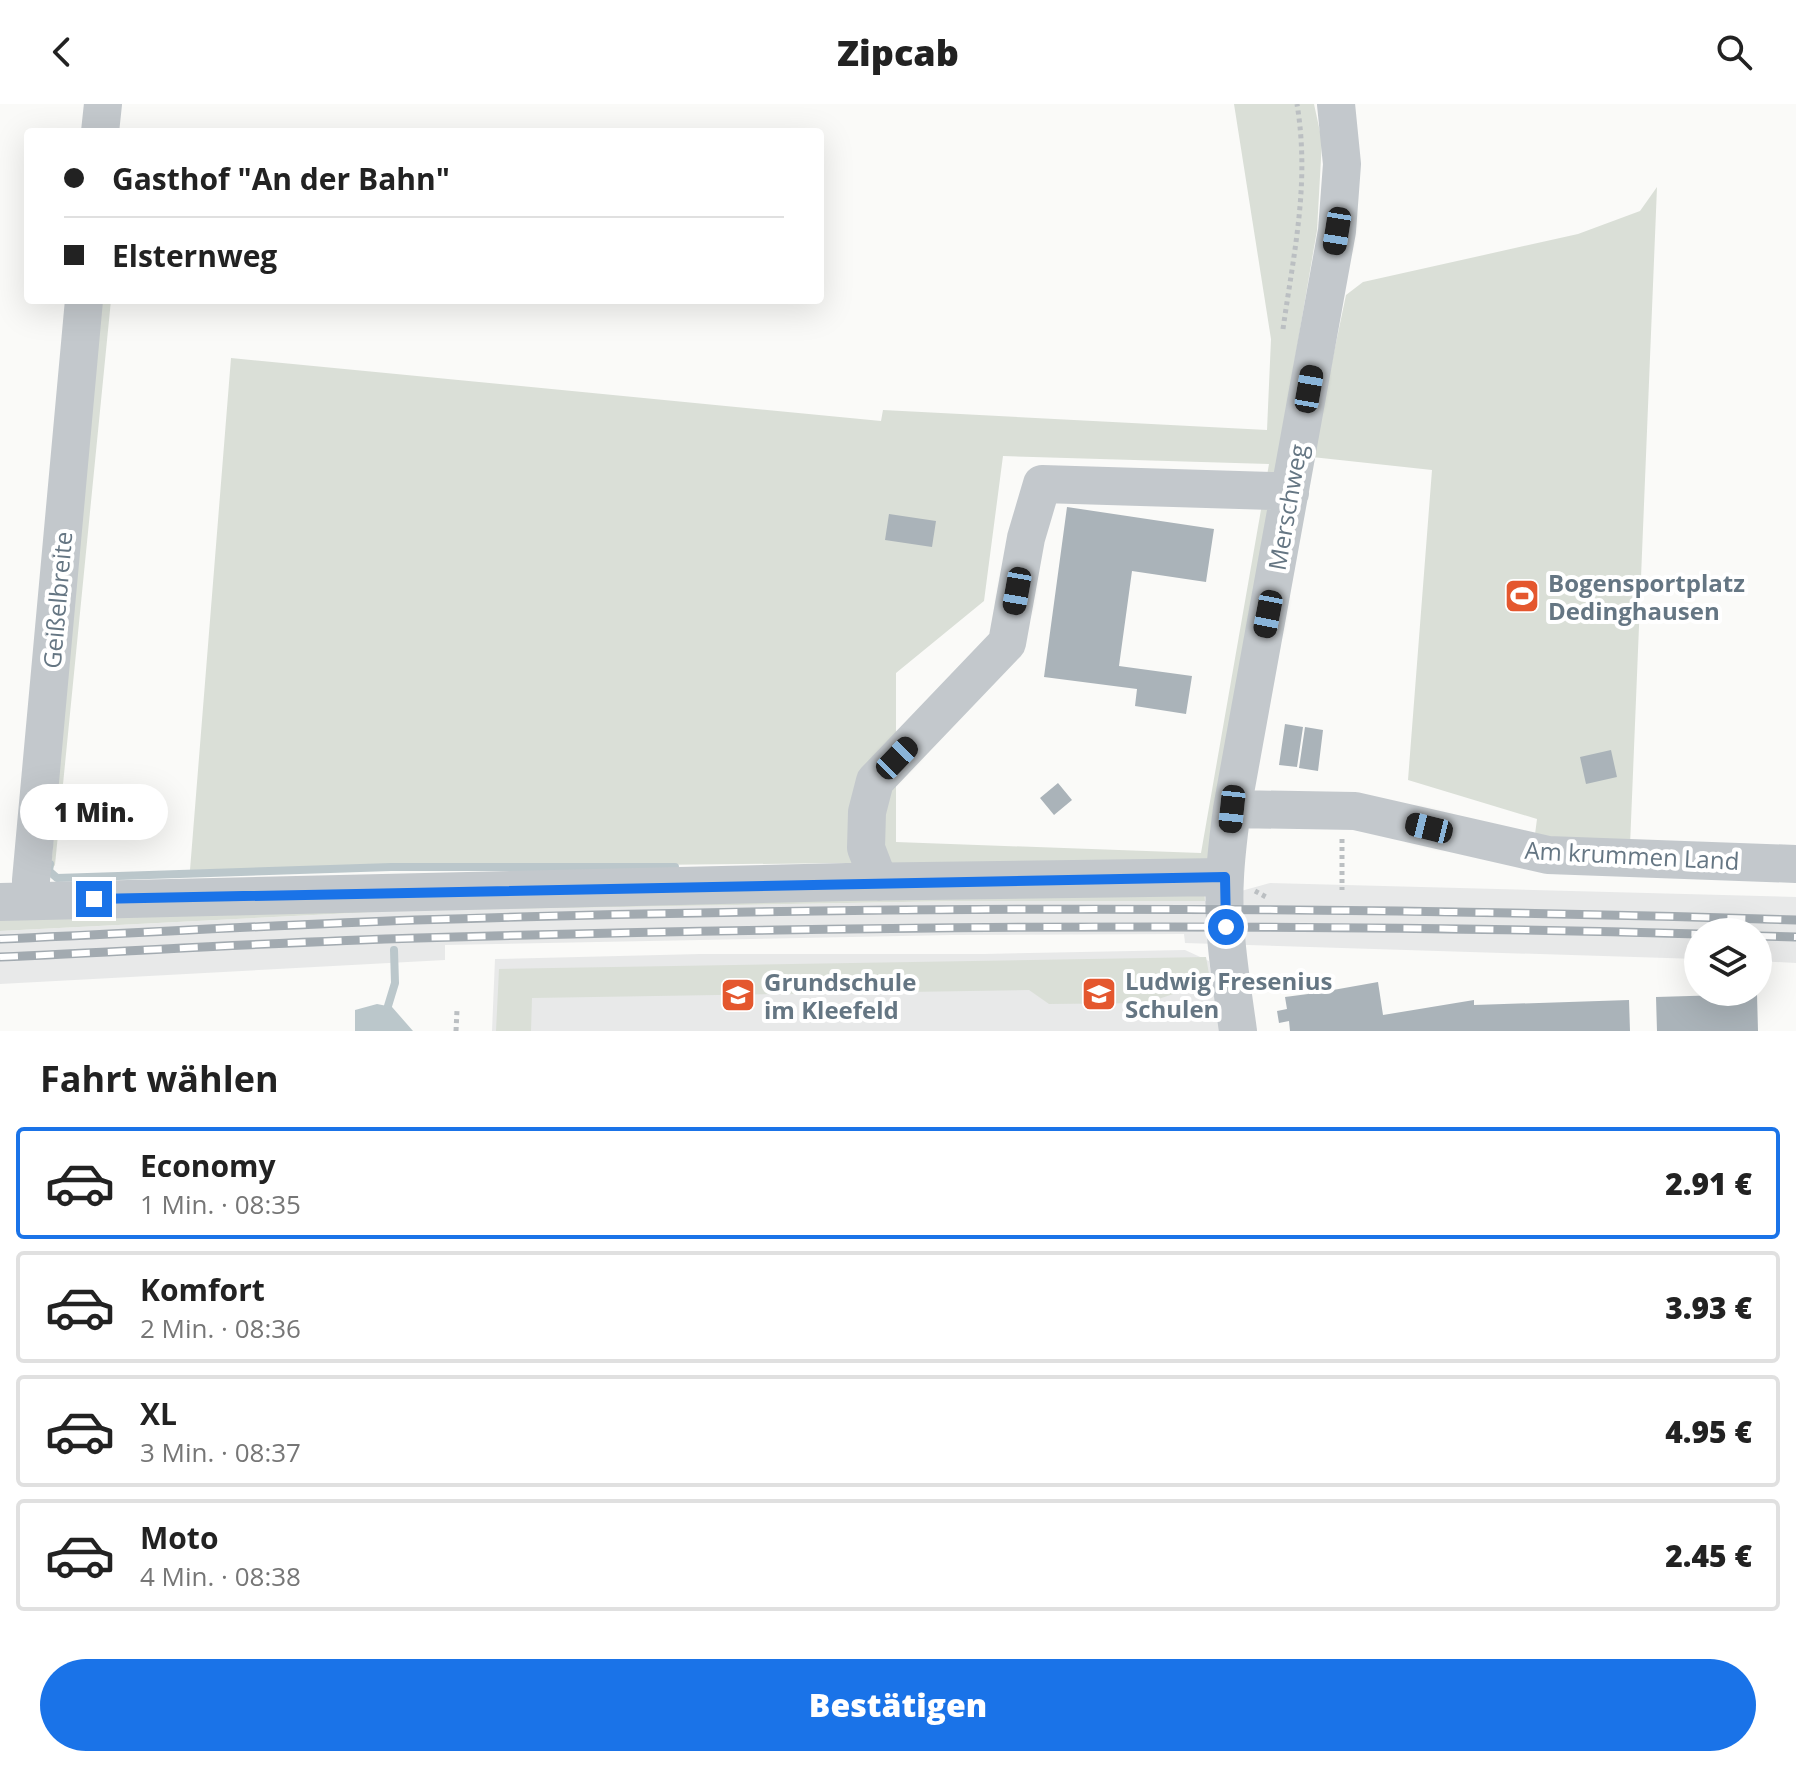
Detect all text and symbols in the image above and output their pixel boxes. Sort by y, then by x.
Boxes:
text: Zipcab [837,28,959,77]
icon: back [40,30,84,74]
icon: search [1712,30,1756,74]
text: Gasthof "An der Bahn" [112,158,450,199]
car [1321,205,1353,257]
text: Elsternweg [112,235,277,276]
car [1293,363,1325,415]
street label: Merschweg [1260,441,1314,573]
street label: Geißelbreite [35,530,79,670]
car [1001,565,1033,617]
place label: Bogensportplatz Dedinghausen [1548,566,1745,627]
sports icon: Bogensportplatz Dedinghausen [1503,577,1541,615]
car [1252,588,1284,640]
car [872,732,922,784]
callout: 1 Min. [20,783,168,839]
car [1218,784,1246,834]
text: 1 Min. [54,794,134,830]
car [1403,811,1455,845]
street label: Am krummen Land [1524,833,1740,877]
route end [76,881,112,917]
route start [1208,909,1244,945]
map controls [1684,918,1772,1006]
button: layers [1684,918,1772,1006]
place label: Ludwig Fresenius Schulen [1125,964,1332,1025]
place label: Grundschule im Kleefeld [764,965,916,1026]
school or university icon: Ludwig Fresenius Schulen [1080,975,1118,1013]
school or university icon: Grundschule im Kleefeld [719,976,757,1014]
text: Fahrt wählen [40,1054,279,1103]
text: Economy [140,1145,276,1186]
icon: car [44,1147,116,1219]
text: 2.91 € [1665,1163,1752,1204]
text: 1 Min. · 08:35 [140,1186,301,1222]
text: Komfort [140,1269,265,1310]
icon: car [44,1271,116,1343]
text: 3.93 € [1665,1287,1752,1328]
text: 2 Min. · 08:36 [140,1310,301,1346]
text: XL [140,1393,177,1434]
icon: car [44,1395,116,1467]
text: 4.95 € [1665,1411,1752,1452]
text: 3 Min. · 08:37 [140,1434,301,1470]
text: Moto [140,1517,218,1558]
icon: car [44,1519,116,1591]
text: 2.45 € [1665,1535,1752,1576]
text: 4 Min. · 08:38 [140,1558,301,1594]
button: Bestätigen [40,1659,1756,1751]

